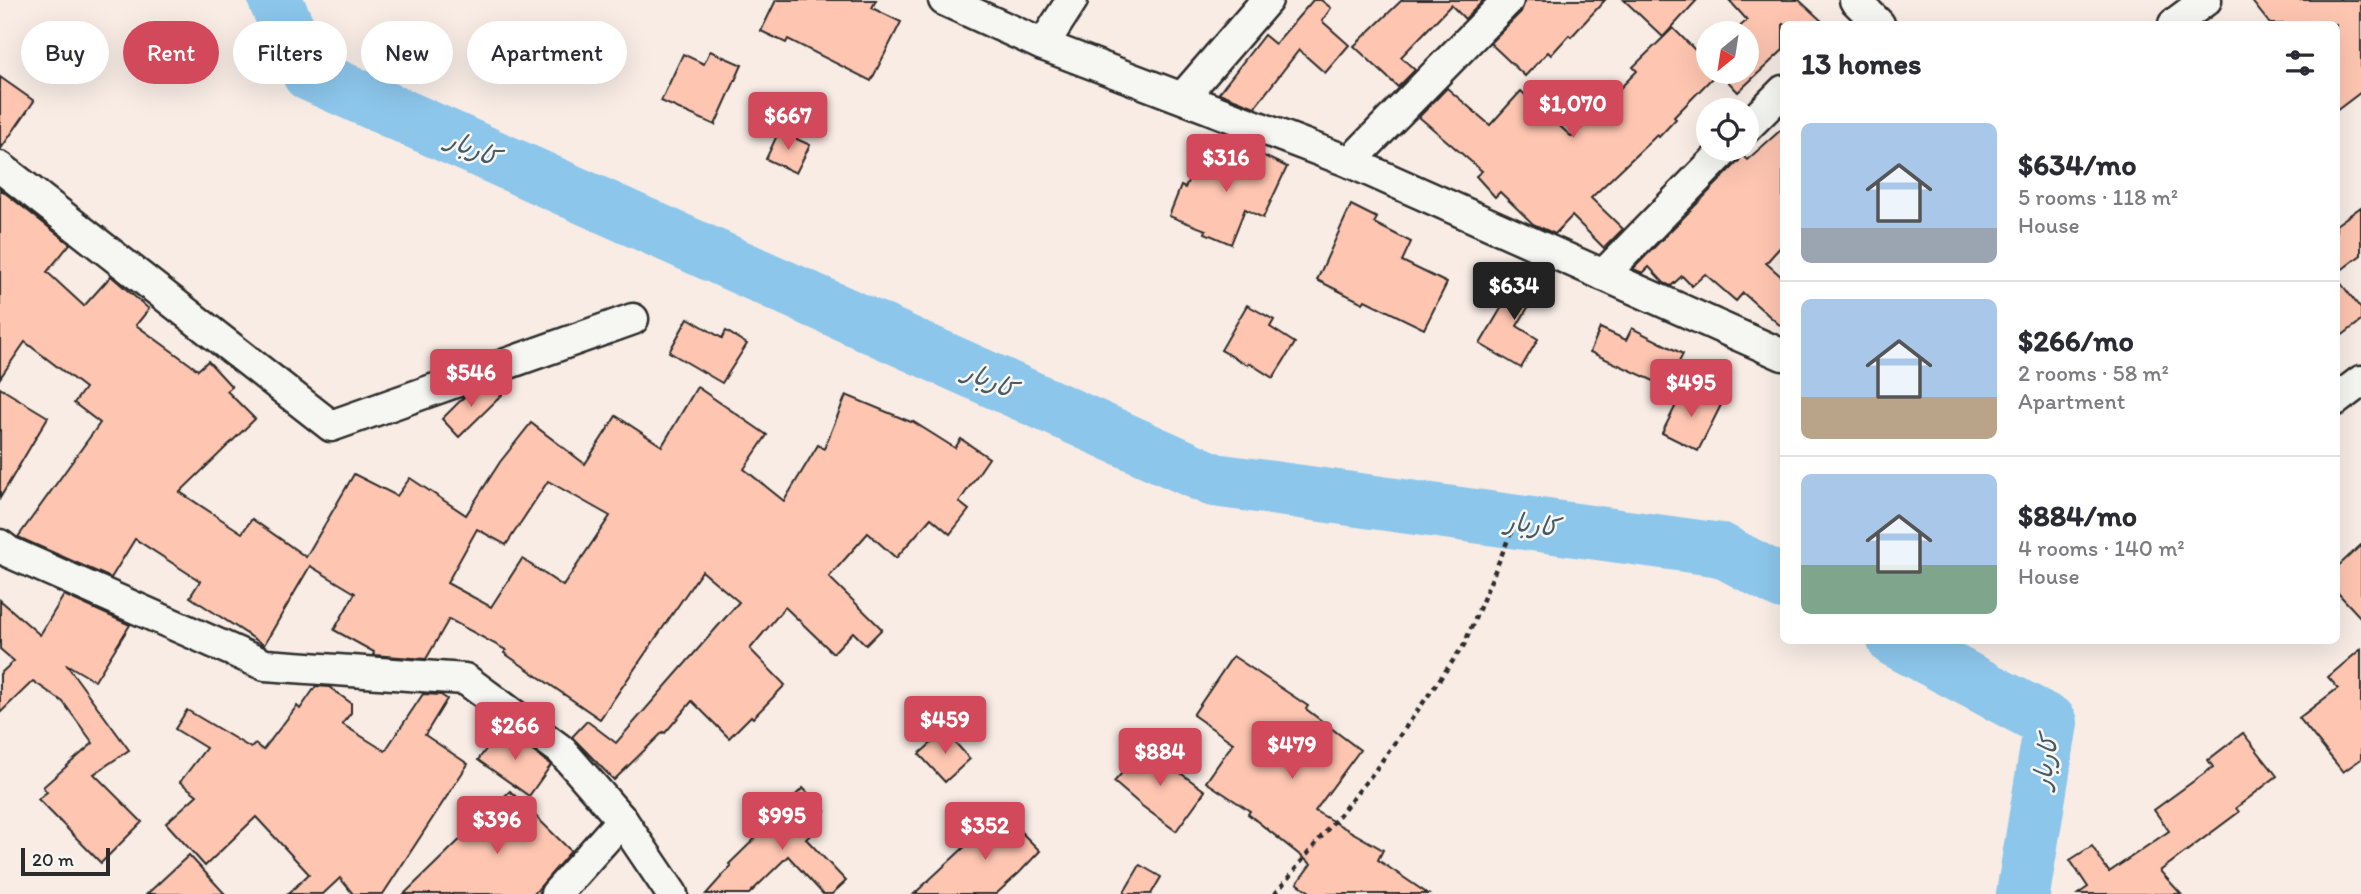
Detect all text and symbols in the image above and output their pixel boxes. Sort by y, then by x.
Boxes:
chip: Buy [21,21,109,84]
chip: Rent [123,21,219,84]
chip: Filters [233,21,347,84]
chip: New [361,21,453,84]
chip: Apartment [467,21,627,84]
north arrow [1696,21,1759,84]
map controls [1696,21,1759,161]
icon: filters [2281,44,2319,82]
text: 13 homes [1801,45,1921,82]
pin: $1,070 [1516,80,1630,140]
text: $1,070 [1539,89,1607,117]
pin: $667 [747,92,829,152]
button: locate [1696,98,1759,161]
text: $667 [764,101,812,129]
water label: کاربار [440,121,508,175]
pin: $316 [1185,134,1267,194]
text: $316 [1202,143,1250,171]
text: $634/mo [2018,146,2137,183]
icon: home [1857,151,1941,235]
text: 5 rooms · 118 m² [2018,183,2178,211]
text: House [2018,211,2080,239]
pin: $634 [1473,262,1555,322]
text: $634 [1489,271,1539,299]
text: $266/mo [2018,322,2134,359]
icon: home [1857,327,1941,411]
pin: $546 [430,350,512,409]
water label: کاربار [957,353,1025,407]
text: $546 [446,358,496,386]
text: 2 rooms · 58 m² [2018,359,2169,387]
pin: $495 [1650,360,1732,419]
text: $495 [1666,368,1716,396]
text: Apartment [2018,387,2125,415]
text: $884/mo [2018,497,2137,534]
icon: home [1857,502,1941,586]
water label: کاربار [1501,504,1565,544]
text: 4 rooms · 140 m² [2018,534,2185,562]
text: House [2018,562,2080,590]
pin: $459 [904,696,986,756]
pin: $266 [474,702,556,762]
text: $459 [920,705,970,733]
text: $266 [491,711,539,739]
pin: $479 [1251,722,1333,781]
pin: $884 [1119,728,1201,788]
water label: کاربار [2025,729,2066,794]
text: $479 [1268,730,1316,758]
text: $884 [1135,737,1185,765]
pin: $995 [741,792,823,852]
pin: $396 [456,796,538,856]
text: $995 [758,801,806,829]
pin: $352 [944,802,1026,862]
text: $396 [473,805,521,833]
text: $352 [961,811,1009,839]
scale bar [21,845,110,877]
text: 20 m [32,848,74,871]

